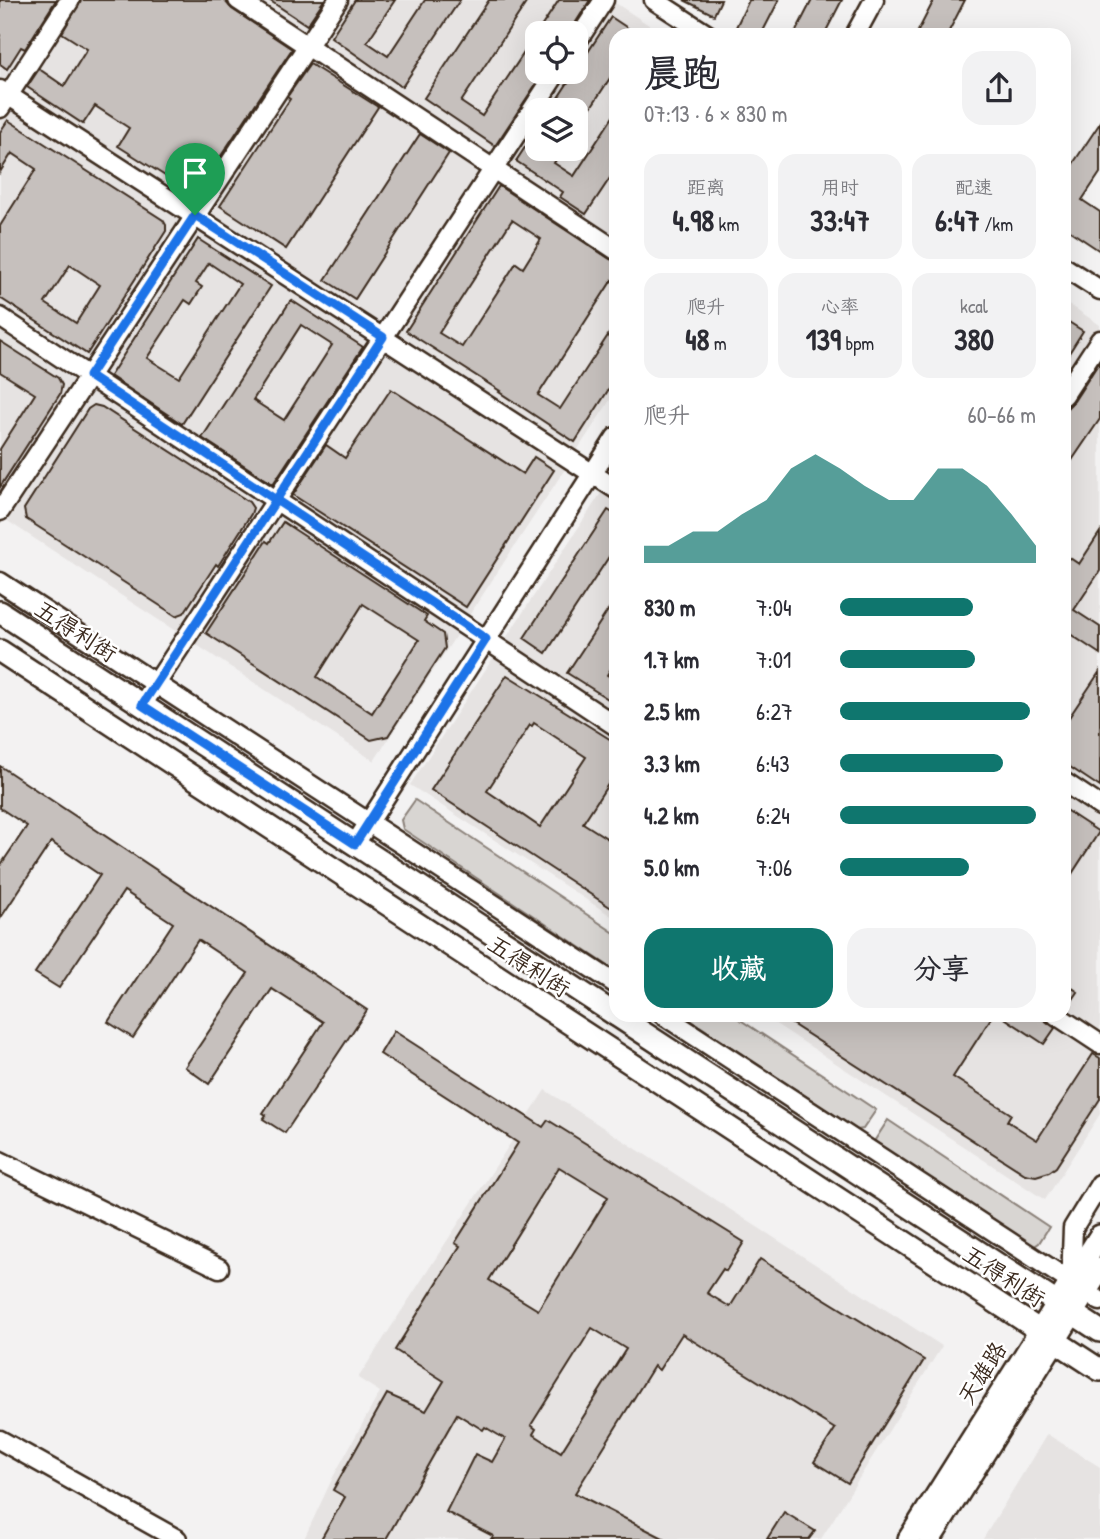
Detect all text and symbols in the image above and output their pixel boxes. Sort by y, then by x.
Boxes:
map controls [525,21,588,161]
button: locate [525,21,588,84]
text: 晨跑 [644,46,720,98]
button: share [962,51,1036,125]
button: layers [525,98,588,161]
text: 07:13 · 6 × 830 m [644,98,787,129]
pin [165,143,225,215]
icon: arrive [176,154,214,192]
text: 距离 [687,174,725,200]
text: 用时 [821,174,859,200]
text: 配速 [955,174,993,200]
text: 4.98 [673,200,714,240]
text: 33:47 [810,200,870,240]
text: 6:47 [935,200,980,240]
text: km [714,211,739,237]
text: /km [980,211,1013,237]
text: 爬升 [687,293,725,319]
text: 心率 [821,293,859,319]
text: kcal [960,293,988,319]
text: 48 [685,319,709,359]
text: 139 [806,319,841,359]
text: 380 [954,319,994,359]
text: m [709,330,727,356]
text: bpm [841,330,874,356]
text: 爬升 [644,399,690,430]
text: 60–66 m [968,399,1036,430]
text: 830 m [644,592,696,623]
text: 7:04 [756,592,792,623]
street label: 五得利街 [29,593,123,669]
text: 1.7 km [644,644,699,675]
text: 7:01 [756,644,791,675]
text: 2.5 km [644,696,700,727]
text: 6:27 [756,696,793,727]
text: 3.3 km [644,748,700,779]
text: 6:43 [756,748,789,779]
text: 4.2 km [644,800,699,831]
text: 6:24 [756,800,790,831]
text: 5.0 km [644,852,699,883]
text: 7:06 [756,852,792,883]
street label: 五得利街 [482,928,576,1004]
button: 收藏 [644,928,833,1008]
button: 分享 [847,928,1036,1008]
street label: 五得利街 [957,1238,1051,1314]
street label: 天雄路 [950,1335,1013,1410]

